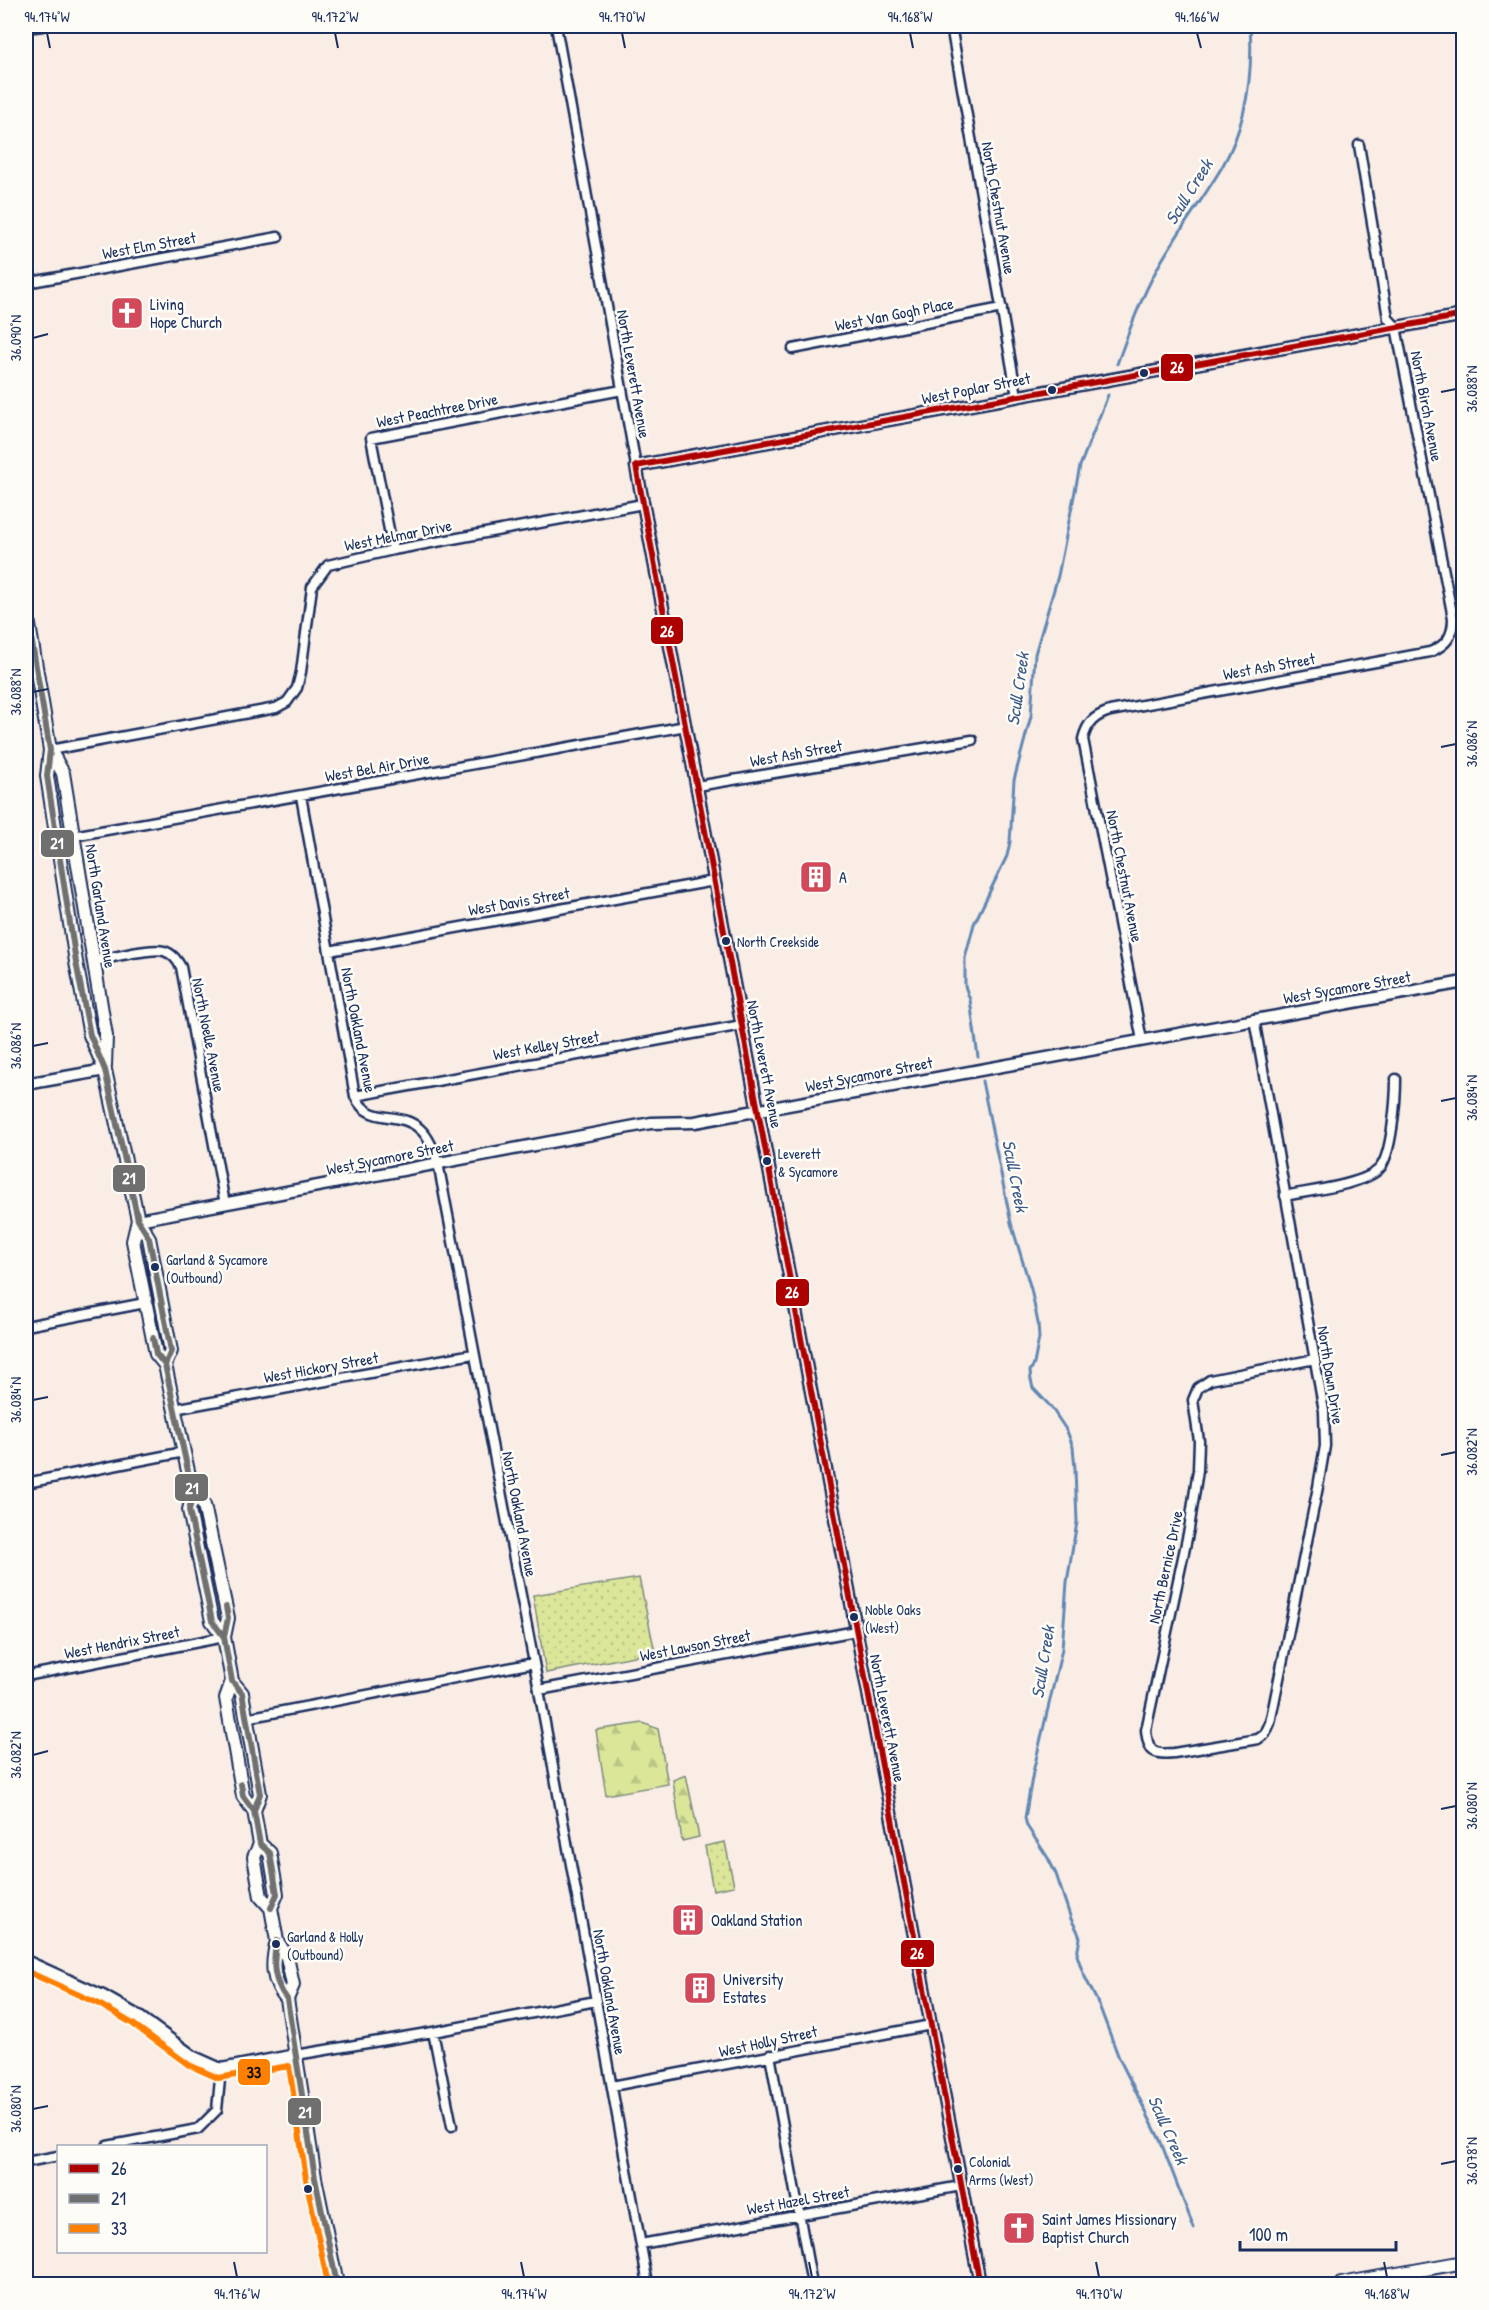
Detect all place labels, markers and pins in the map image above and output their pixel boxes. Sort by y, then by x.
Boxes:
place label: Living Hope Church [150,293,222,333]
church icon: Living Hope Church [109,295,145,331]
unlabelled marker [1138,367,1150,379]
unlabelled marker [1046,384,1058,396]
building icon: A [798,859,834,895]
place label: A [839,866,847,888]
place label: North Creekside [737,932,819,951]
marker: North Creekside [720,935,732,947]
place label: Leverett & Sycamore [778,1144,838,1182]
marker: Leverett & Sycamore [761,1155,773,1167]
place label: Garland & Sycamore (Outbound) [166,1250,268,1287]
marker: Garland & Sycamore (Outbound) [149,1261,161,1273]
place label: Noble Oaks (West) [865,1600,921,1637]
marker: Noble Oaks (West) [848,1611,860,1623]
building icon: Oakland Station [670,1902,706,1938]
place label: Oakland Station [711,1909,802,1931]
place label: Garland & Holly (Outbound) [287,1927,364,1964]
marker: Garland & Holly (Outbound) [270,1938,282,1950]
place label: University Estates [723,1968,784,2008]
building icon: University Estates [682,1970,718,2006]
place label: Colonial Arms (West) [969,2152,1034,2189]
marker: Colonial Arms (West) [952,2163,964,2175]
unlabelled marker [302,2183,314,2195]
place label: Saint James Missionary Baptist Church [1042,2208,1177,2248]
church icon: Saint James Missionary Baptist Church [1001,2210,1037,2246]

